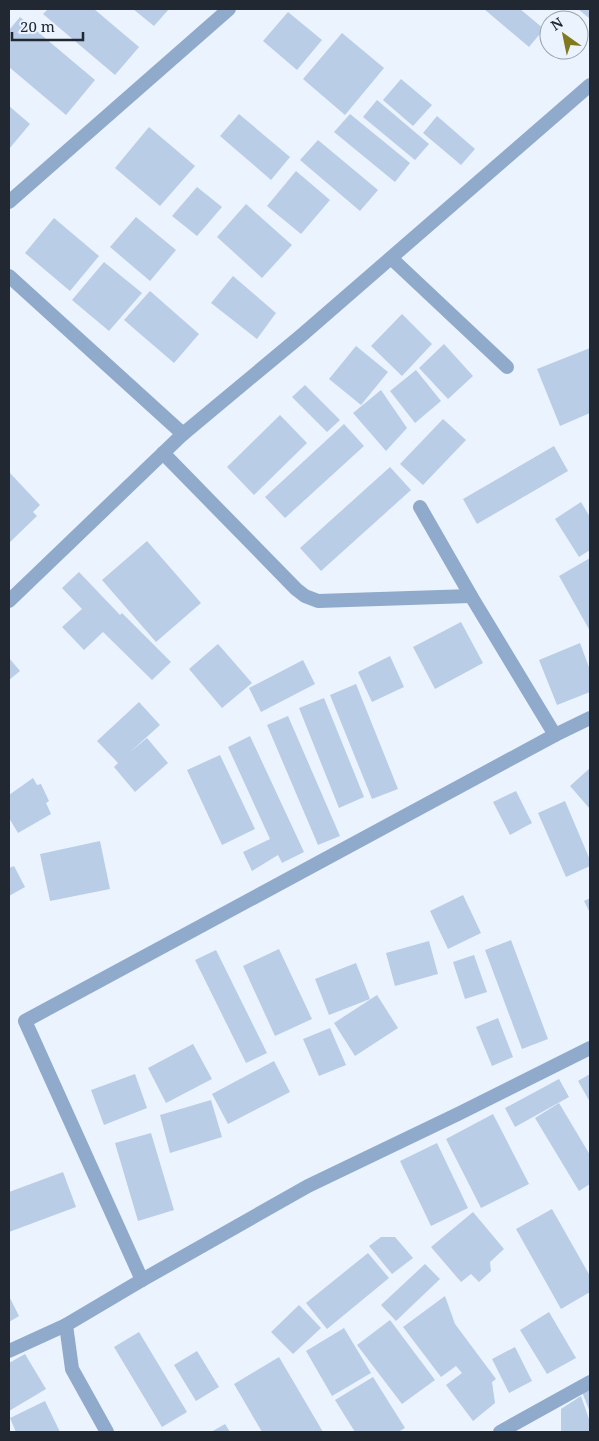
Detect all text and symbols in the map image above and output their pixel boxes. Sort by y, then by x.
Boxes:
scale bar [12,10,84,42]
north arrow [539,10,589,60]
text: N [547,13,566,35]
text: 20 m [20,16,55,36]

